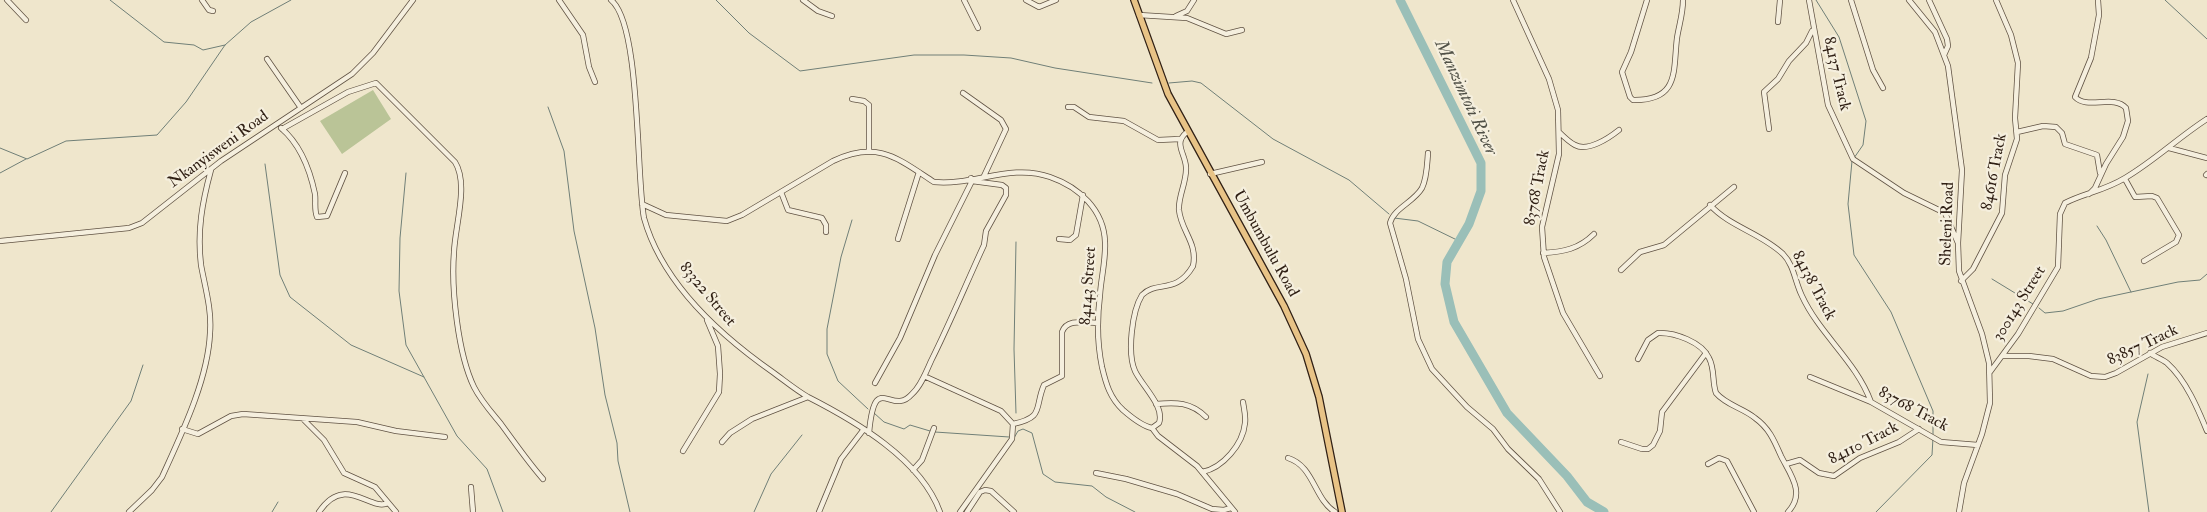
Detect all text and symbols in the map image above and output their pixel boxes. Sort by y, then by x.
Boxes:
street label: 84137 Track [1818,35,1854,113]
water label: Manzimtoti River [1429,37,1501,159]
street label: Nkanyisweni Road [165,107,273,193]
street label: 84616 Track [1978,132,2012,212]
street label: 83768 Track [1521,149,1555,227]
street label: Sheleni Road [1937,182,1959,266]
street label: Umbumbulu Road [1228,187,1302,301]
street label: 84143 Street [1077,246,1101,326]
street label: 84138 Track [1787,248,1839,324]
street label: 83322 Street [675,259,739,331]
street label: 300143 Street [1989,263,2051,345]
street label: 83857 Track [2105,321,2181,371]
street label: 83768 Track [1875,384,1951,436]
street label: 84110 Track [1826,418,1902,470]

